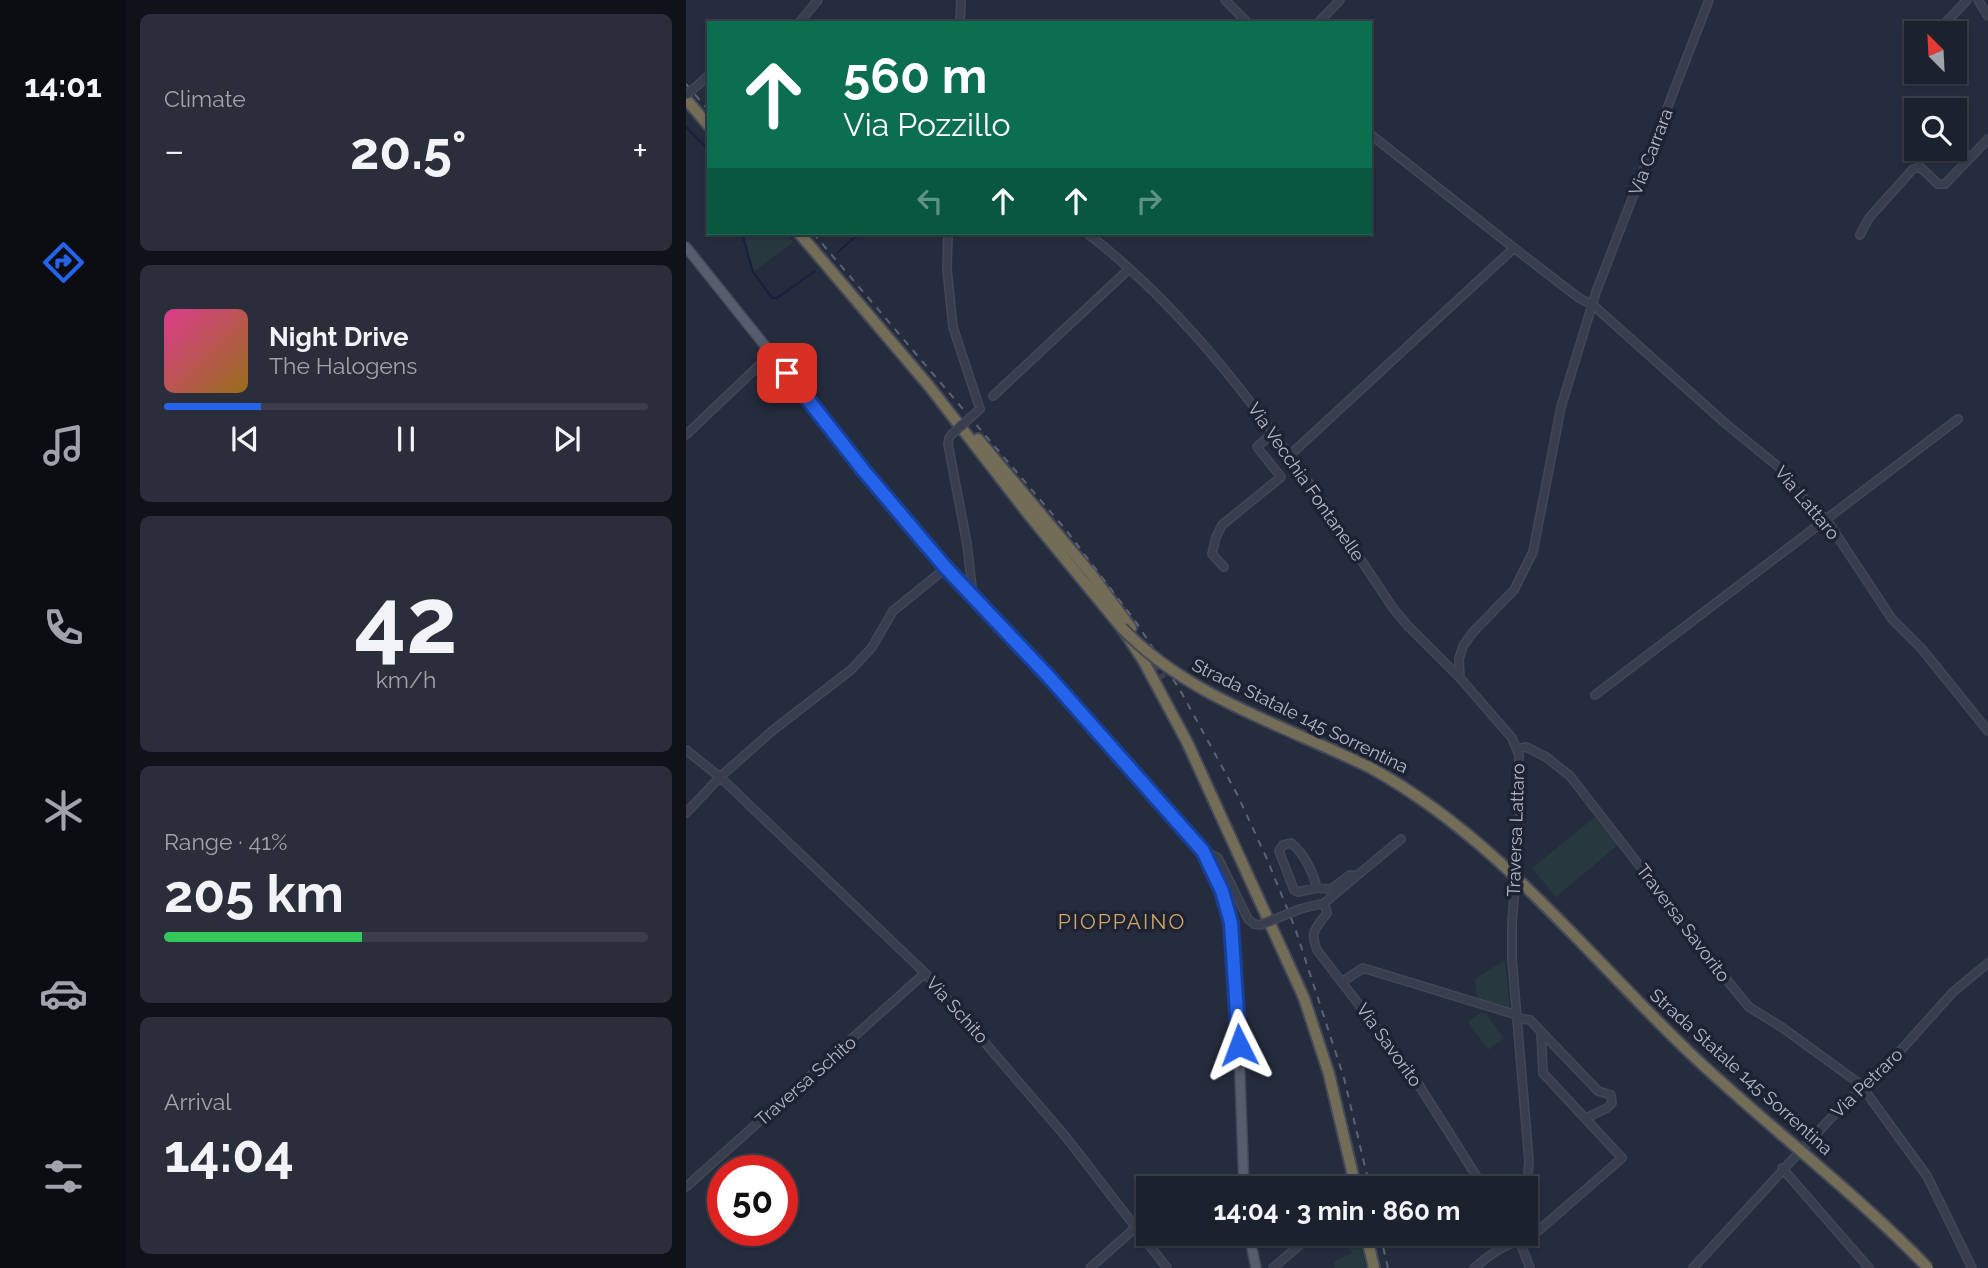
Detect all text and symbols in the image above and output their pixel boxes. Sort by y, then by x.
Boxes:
north arrow [1904,21,1967,84]
map controls [1904,21,1967,161]
text: 560 m [843,47,987,104]
icon: ahead [728,49,819,140]
text: 14:01 [24,67,102,104]
text: Climate [164,85,246,112]
button: search [1904,98,1967,161]
street label: Via Carrara [1624,105,1677,198]
text: Via Pozzillo [843,106,1011,143]
text: 20.5° [350,120,467,181]
text: − [164,128,184,173]
text: + [632,128,648,173]
icon: left [911,182,949,220]
icon: ahead [984,182,1022,220]
icon: ahead [1057,182,1095,220]
icon: right [1130,182,1168,220]
icon: directions [39,238,88,287]
text: Night Drive [269,322,408,352]
pin [757,343,817,403]
text: The Halogens [269,352,417,379]
icon: arrive [768,354,806,392]
street label: Via Vecchia Fontanelle [1244,399,1369,565]
icon: previous [226,420,264,458]
icon: pause [387,420,425,458]
icon: next [548,420,586,458]
icon: music [39,421,88,470]
street label: Via Lattaro [1771,462,1844,544]
text: 42 [354,567,458,674]
icon: phone [39,603,88,652]
street label: Strada Statale 145 Sorrentina [1189,654,1412,777]
text: km/h [376,666,436,693]
street label: Traversa Lattaro [1503,763,1528,897]
icon: climate [39,786,88,835]
text: Range · 41% [164,828,287,855]
street label: Traversa Savorito [1632,860,1735,986]
text: 205 km [164,863,344,924]
district label: PIOPPAINO [1058,909,1186,934]
icon: car [39,969,88,1018]
street label: Via Schito [922,972,993,1048]
street label: Strada Statale 145 Sorrentina [1646,984,1837,1159]
street label: Via Savorito [1352,999,1427,1091]
position arrow [1202,1008,1276,1082]
street label: Traversa Schito [751,1031,860,1130]
street label: Via Petraro [1827,1043,1907,1122]
text: Arrival [164,1088,231,1115]
text: 14:04 [164,1123,294,1184]
icon: filters [39,1152,88,1201]
speed limit sign: 50 [707,1155,798,1246]
text: 14:04 · 3 min · 860 m [1214,1196,1460,1226]

